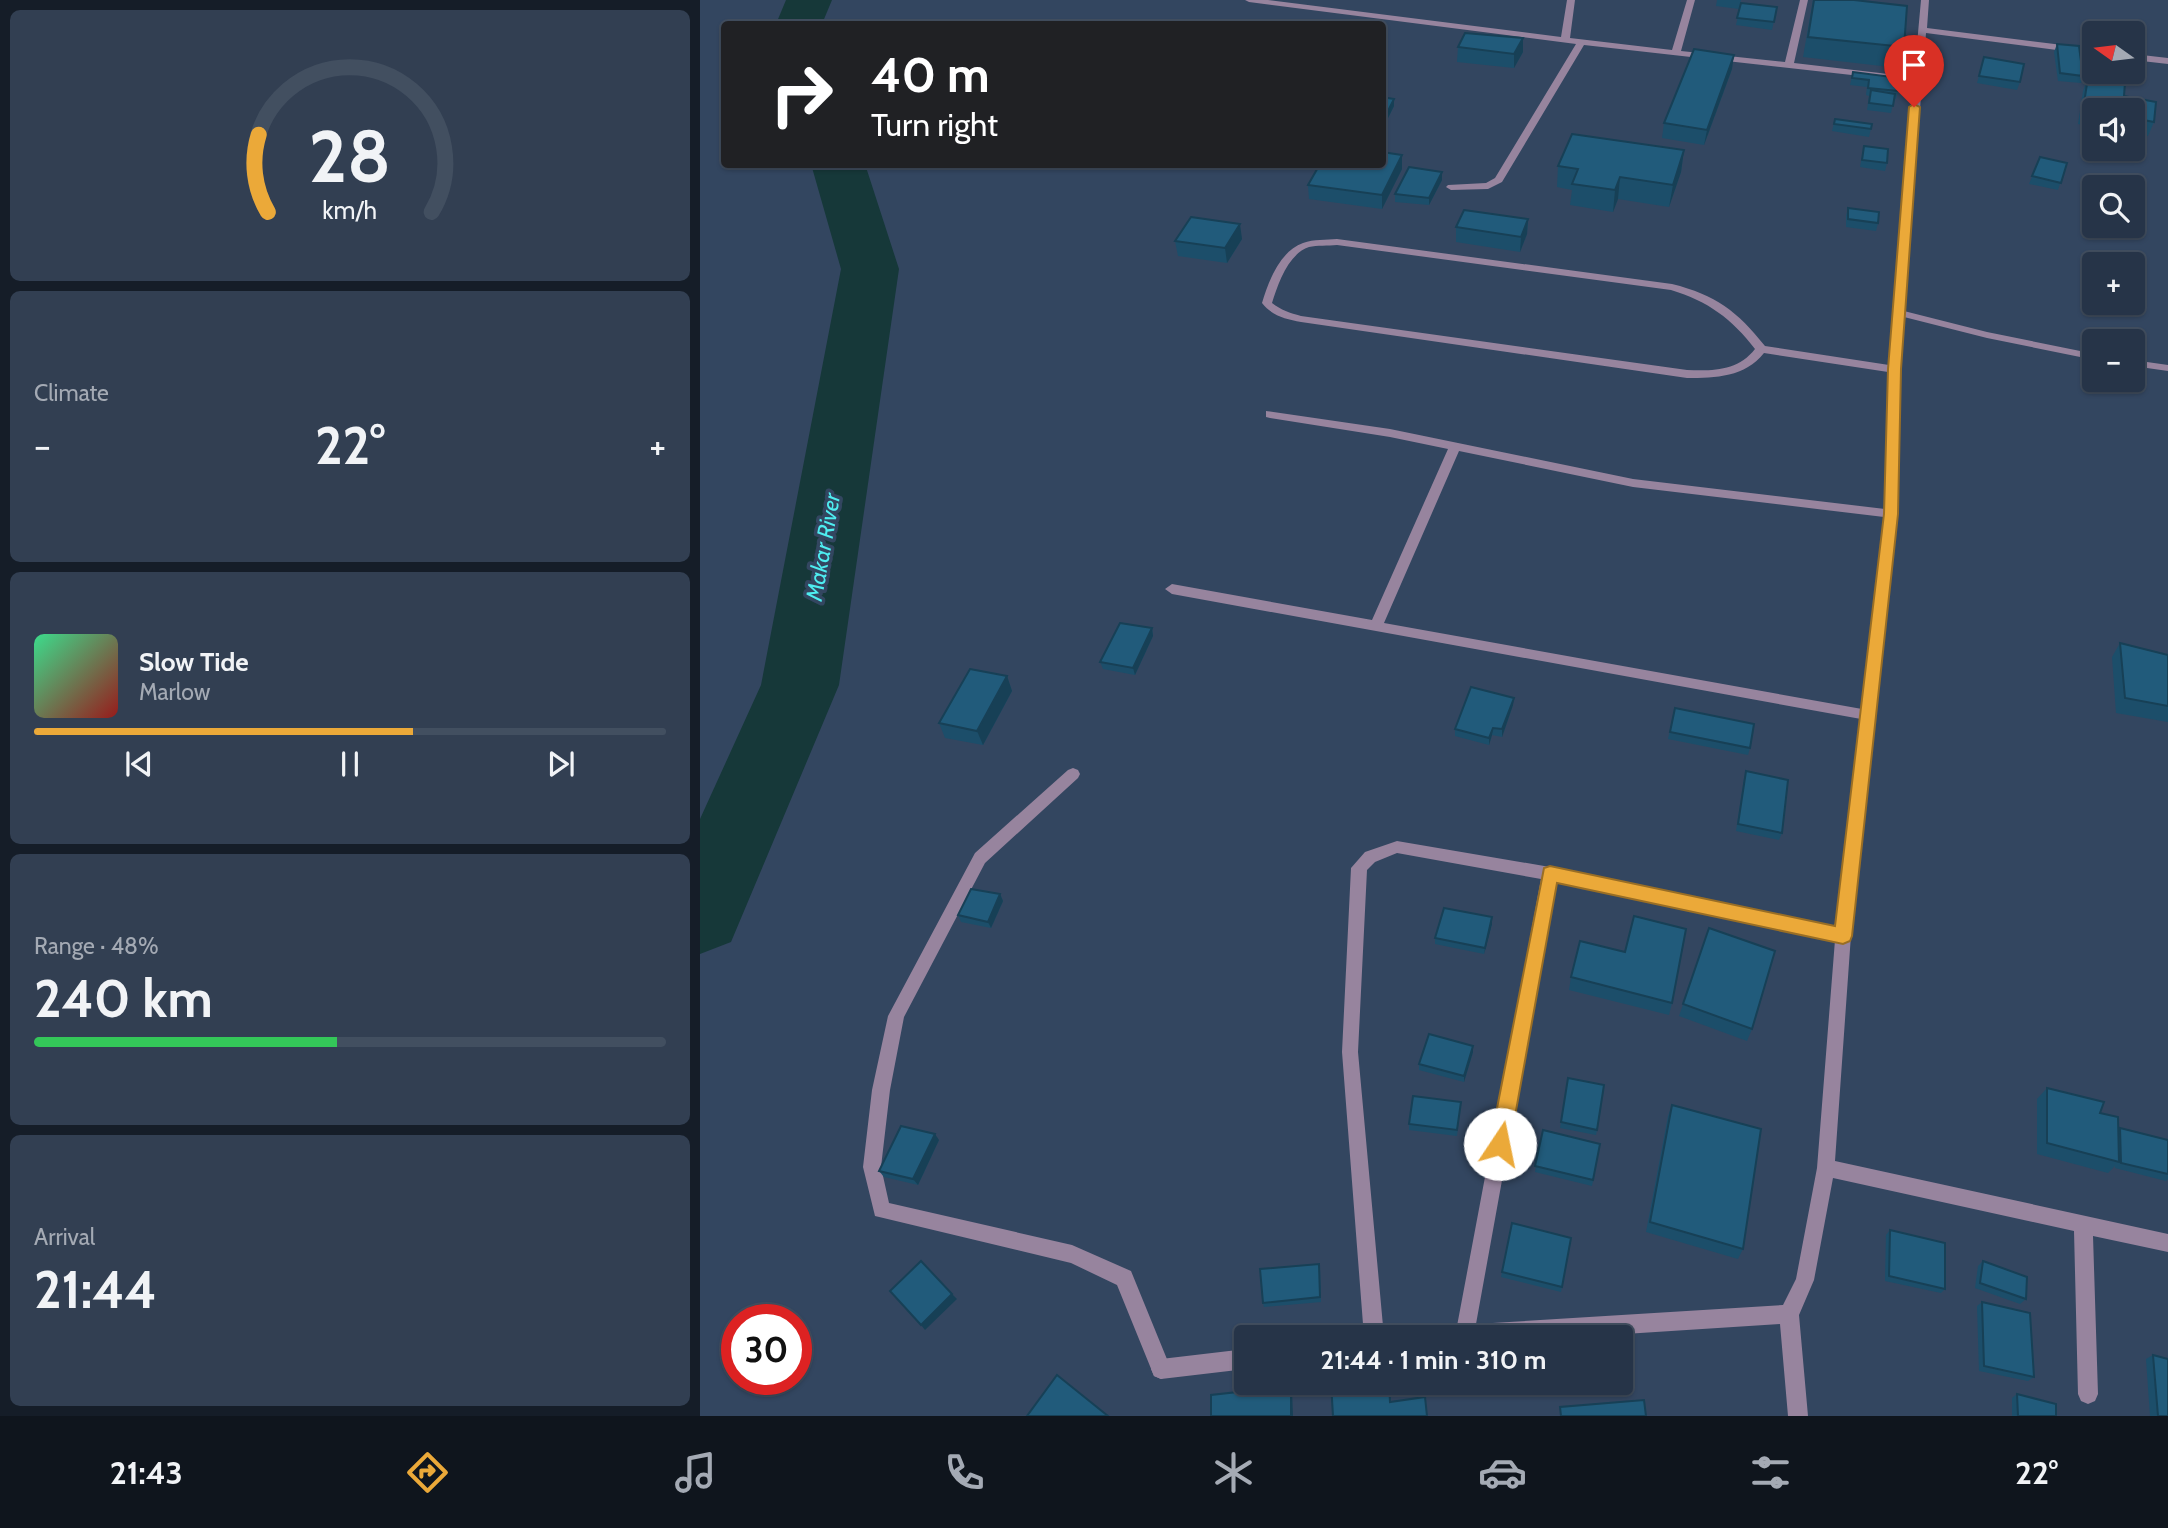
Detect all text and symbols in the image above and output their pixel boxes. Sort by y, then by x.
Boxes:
north arrow [2082,21,2146,84]
map controls [2082,21,2145,392]
pin [1884,35,1944,107]
text: 40 m [871,45,990,104]
icon: arrive [1895,46,1933,84]
icon: right [756,49,847,140]
button: sound [2082,98,2145,161]
text: Turn right [871,105,998,144]
text: 28 [309,112,391,200]
button: search [2082,175,2145,238]
text: km/h [323,194,377,224]
button: + [2082,252,2145,315]
button: − [2082,329,2145,392]
text: Climate [34,379,109,407]
text: 22° [315,414,385,477]
text: − [34,422,51,469]
text: + [649,422,666,469]
water label: Makar River [800,490,846,604]
text: Slow Tide [139,646,249,678]
text: Marlow [139,678,210,706]
icon: previous [120,745,158,783]
icon: pause [331,745,369,783]
icon: next [542,745,580,783]
text: Range · 48% [34,932,159,960]
text: 240 km [34,967,213,1030]
position arrow [1463,1107,1537,1181]
text: Arrival [34,1223,95,1251]
text: 21:44 [34,1258,157,1321]
speed limit sign: 30 [721,1304,812,1395]
text: 21:44 · 1 min · 310 m [1321,1344,1546,1376]
icon: directions [403,1448,452,1497]
icon: music [671,1448,720,1497]
icon: phone [940,1448,989,1497]
icon: climate [1209,1448,1258,1497]
icon: car [1478,1448,1527,1497]
icon: filters [1746,1448,1795,1497]
text: 21:43 [110,1453,183,1492]
text: 22° [2015,1453,2058,1492]

